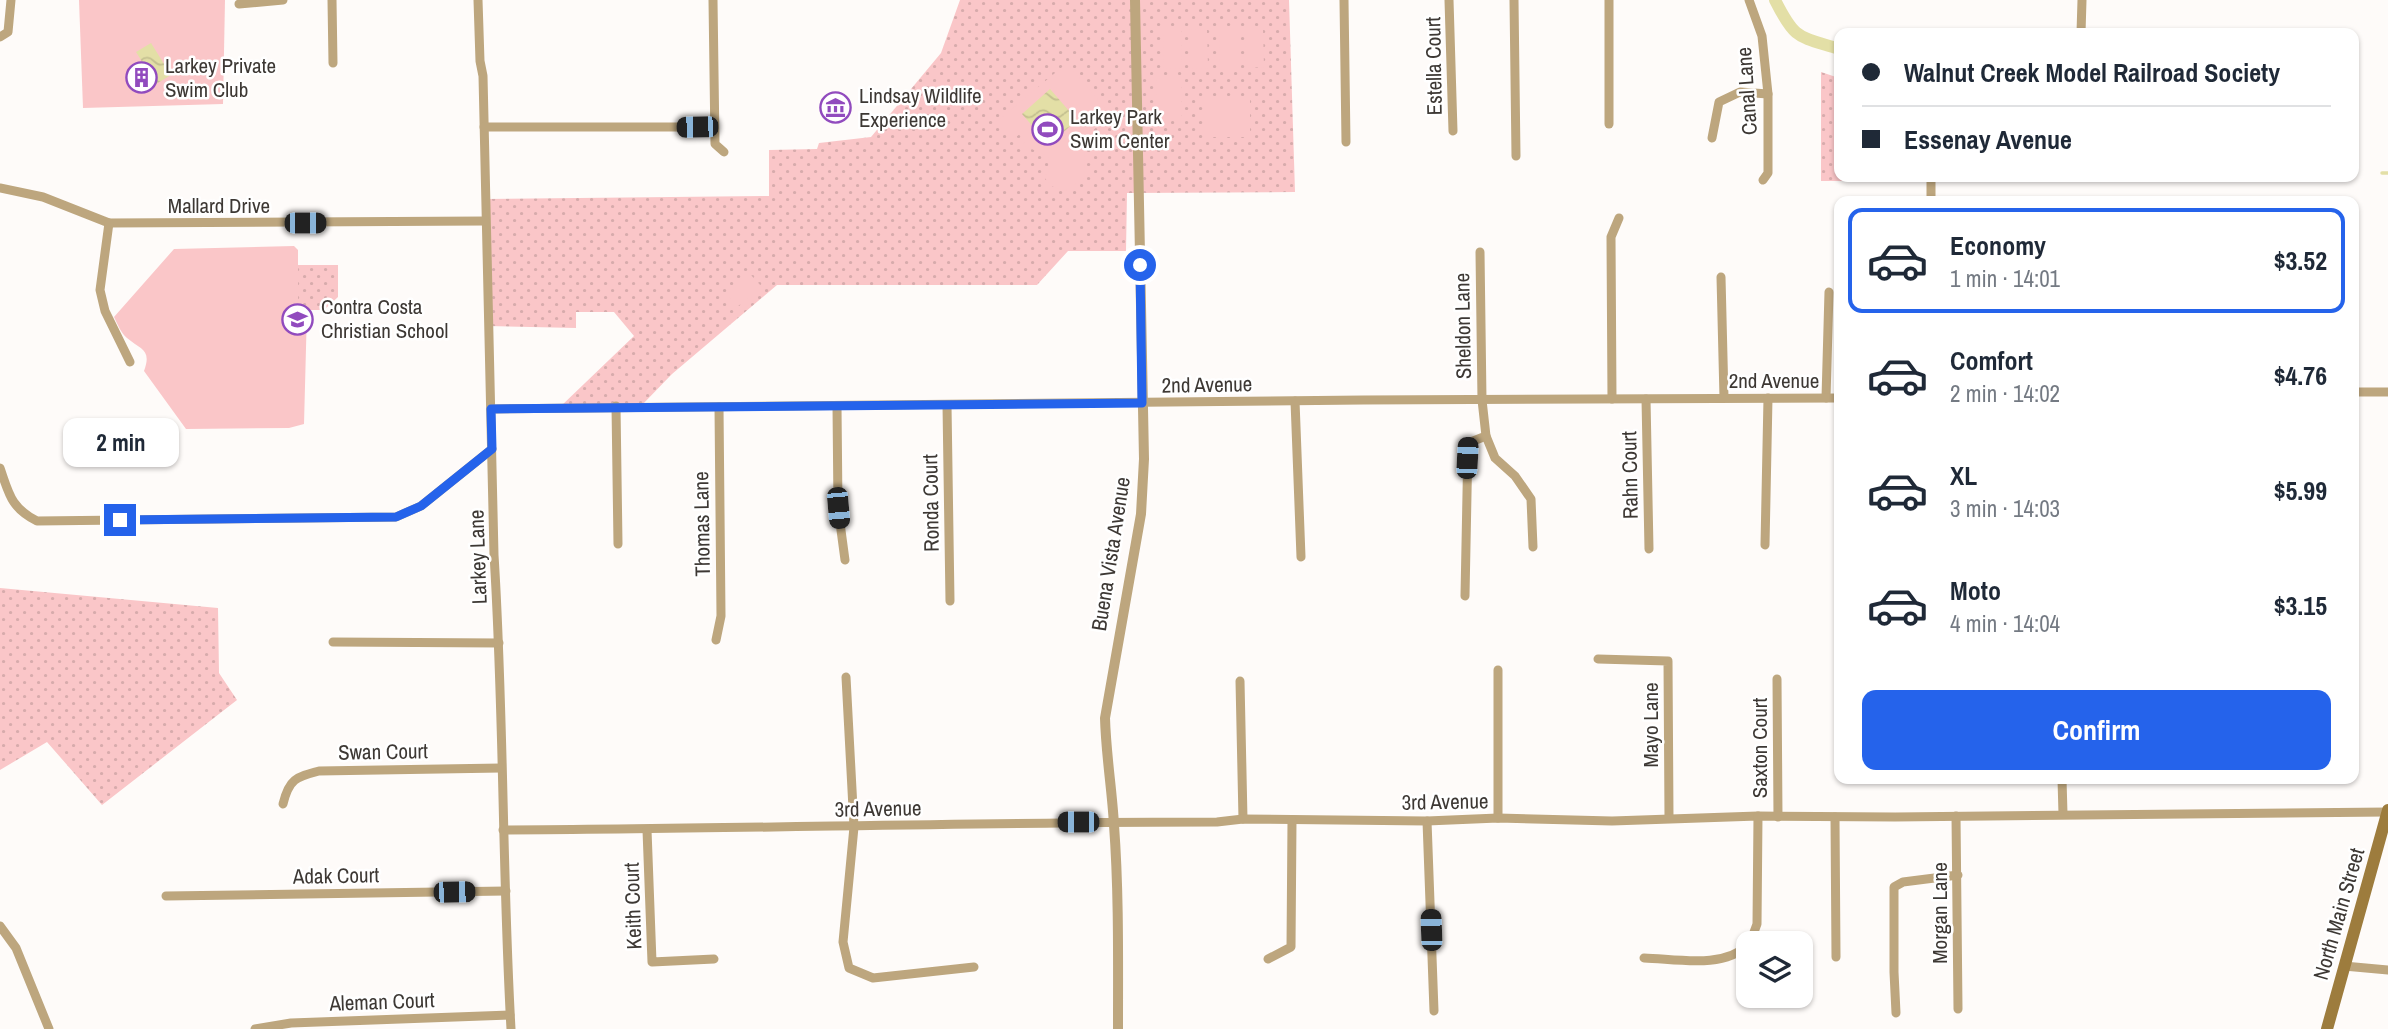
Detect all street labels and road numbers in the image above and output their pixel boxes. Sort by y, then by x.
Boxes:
street label: Estella Court [1418,16,1449,116]
street label: Canal Lane [1729,46,1764,136]
street label: Mallard Drive [168,191,270,220]
street label: Sheldon Lane [1447,273,1478,379]
street label: 2nd Avenue [1729,366,1819,395]
street label: 2nd Avenue [1161,369,1253,400]
street label: Rahn Court [1614,431,1645,519]
street label: Ronda Court [915,454,946,552]
street label: Thomas Lane [686,471,717,577]
street label: Buena Vista Avenue [1084,475,1137,633]
street label: Larkey Lane [461,509,494,605]
street label: Mayo Lane [1636,682,1665,768]
street label: Saxton Court [1745,698,1774,798]
street label: Swan Court [338,736,428,767]
street label: 3rd Avenue [1401,786,1489,817]
street label: 3rd Avenue [834,793,922,824]
street label: North Main Street [2306,844,2371,983]
street label: Adak Court [292,860,380,891]
street label: Keith Court [616,862,649,950]
street label: Morgan Lane [1925,862,1954,964]
street label: Aleman Court [328,985,435,1018]

